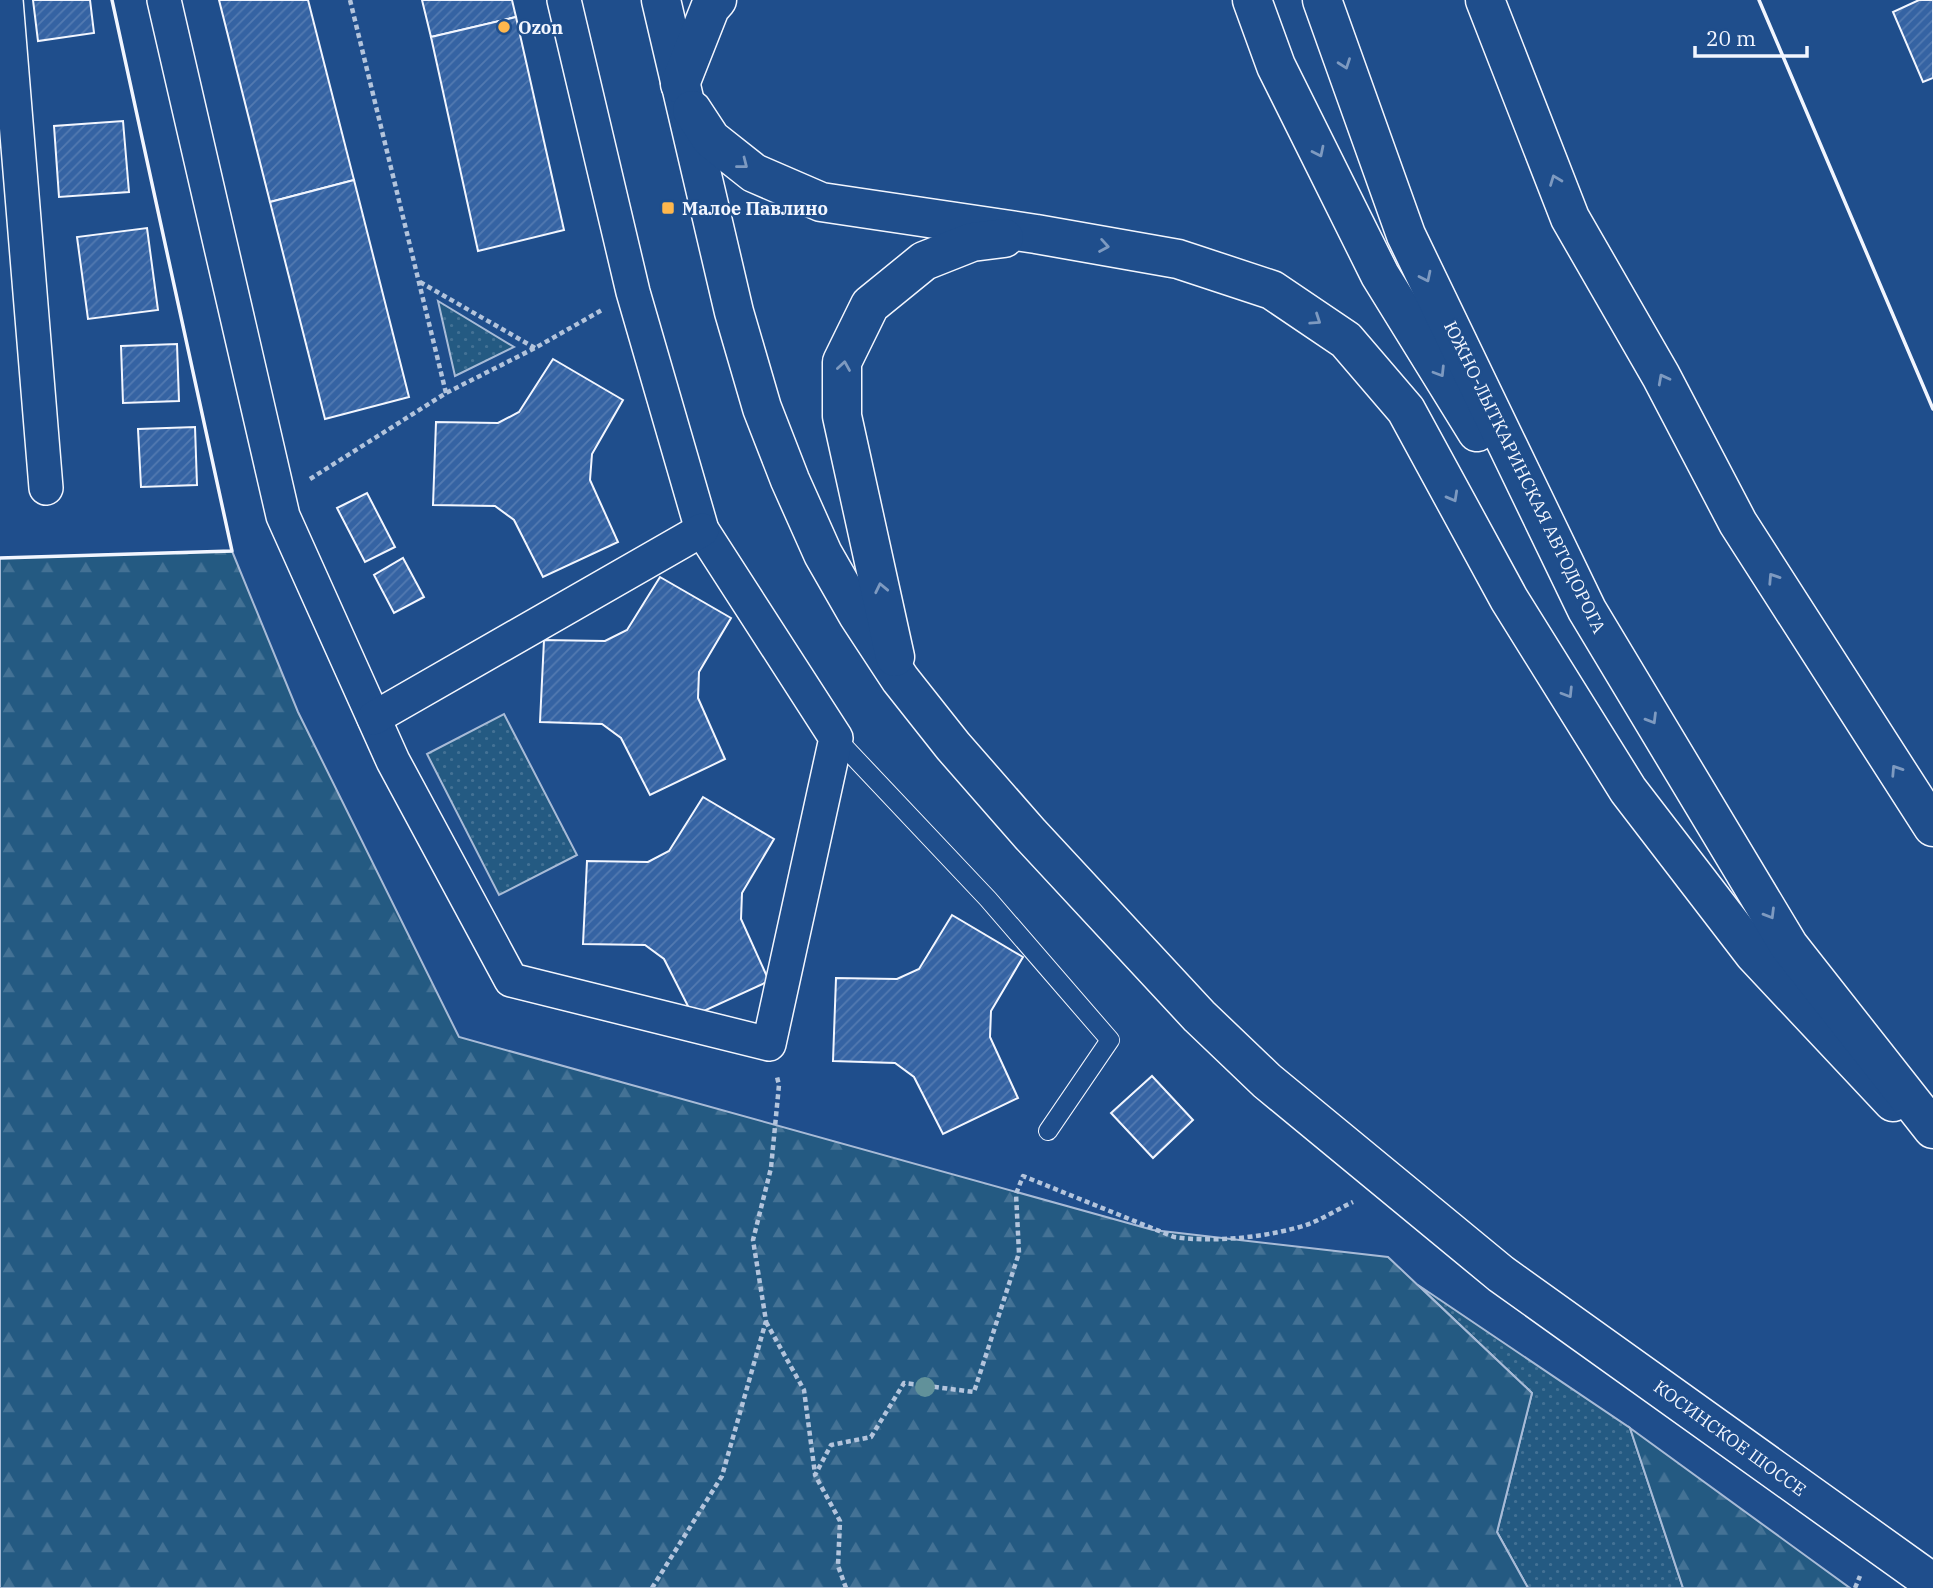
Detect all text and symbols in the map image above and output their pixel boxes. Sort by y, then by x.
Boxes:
scale bar [1695,14,1807,58]
place label: Ozon [518,16,563,39]
marker: Ozon [496,19,512,35]
text: 20 m [1706,24,1756,52]
one-way arrow [1337,58,1351,70]
one-way arrow [1310,145,1324,157]
one-way arrow [736,156,748,169]
one-way arrow [1549,174,1563,186]
place label: Малое Павлино [682,197,828,220]
marker: Малое Павлино [660,200,676,216]
one-way arrow [1098,238,1110,253]
one-way arrow [1418,270,1432,282]
one-way arrow [1308,312,1321,324]
street label: ЮЖНО-ЛЫТКАРИНСКАЯ АВТОДОРОГА [1439,317,1611,638]
one-way arrow [836,360,851,372]
one-way arrow [1432,365,1445,378]
one-way arrow [1658,374,1671,386]
one-way arrow [1445,490,1458,502]
one-way arrow [1768,573,1781,586]
one-way arrow [874,582,889,594]
one-way arrow [1559,686,1572,699]
one-way arrow [1644,711,1657,724]
one-way arrow [1891,764,1904,777]
one-way arrow [1761,906,1774,919]
street label: КОСИНСКОЕ ШОССЕ [1649,1375,1811,1501]

